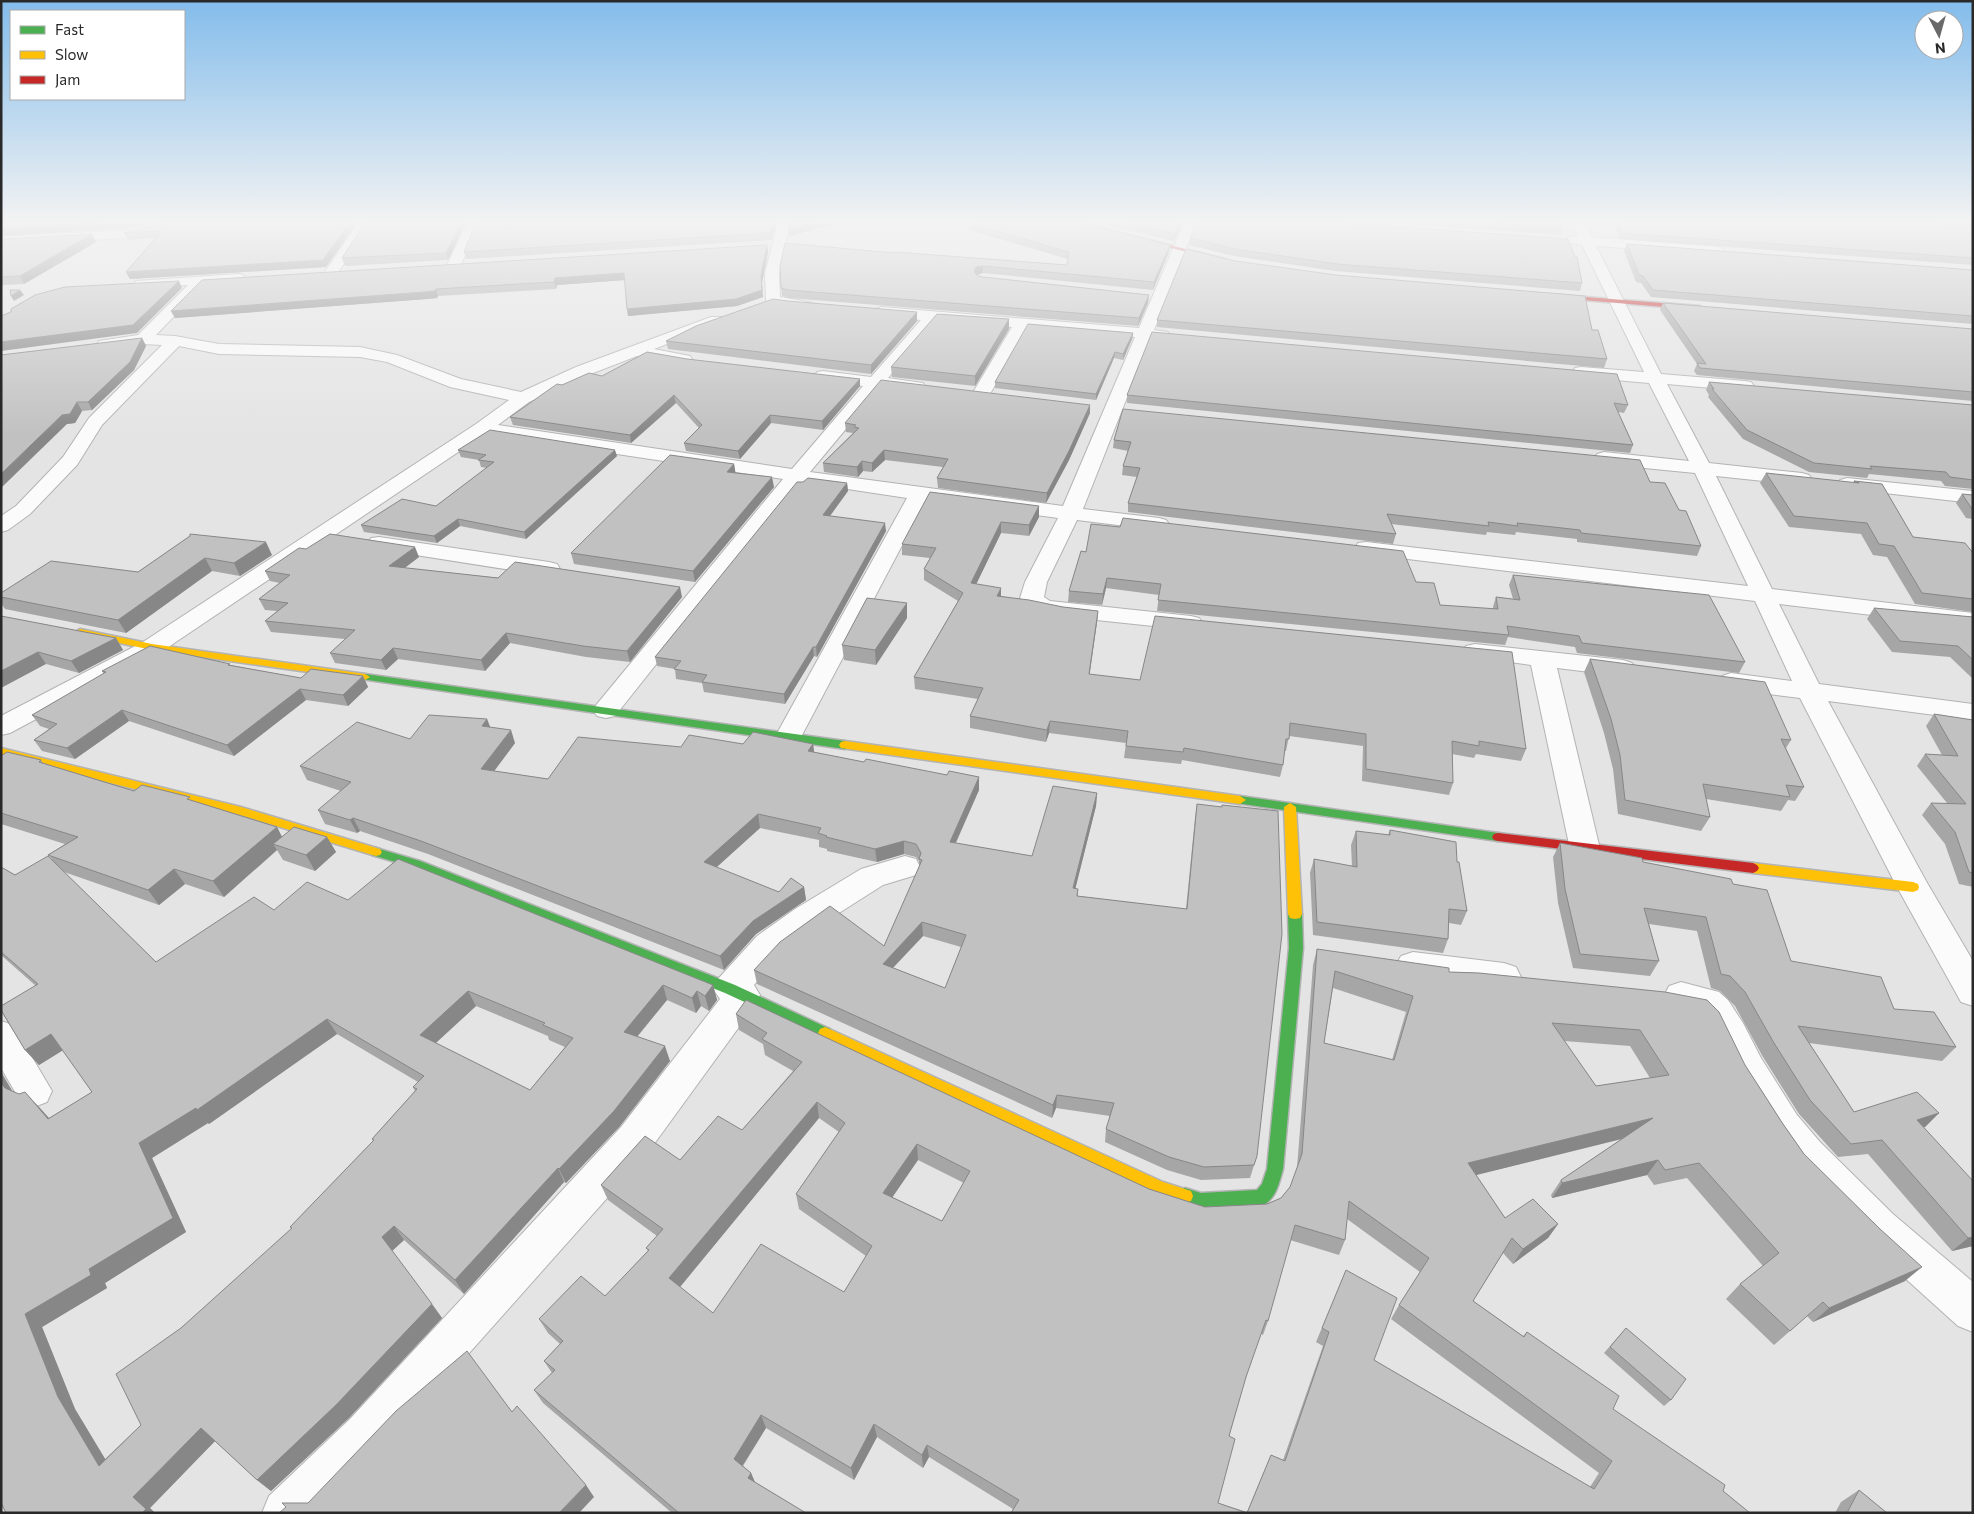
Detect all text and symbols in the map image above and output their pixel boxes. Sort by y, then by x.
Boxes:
legend [10,10,185,100]
north arrow [1914,10,1964,60]
text: Fast [55,20,84,38]
text: N [1934,39,1947,57]
text: Slow [55,45,88,63]
text: Jam [55,70,80,88]

